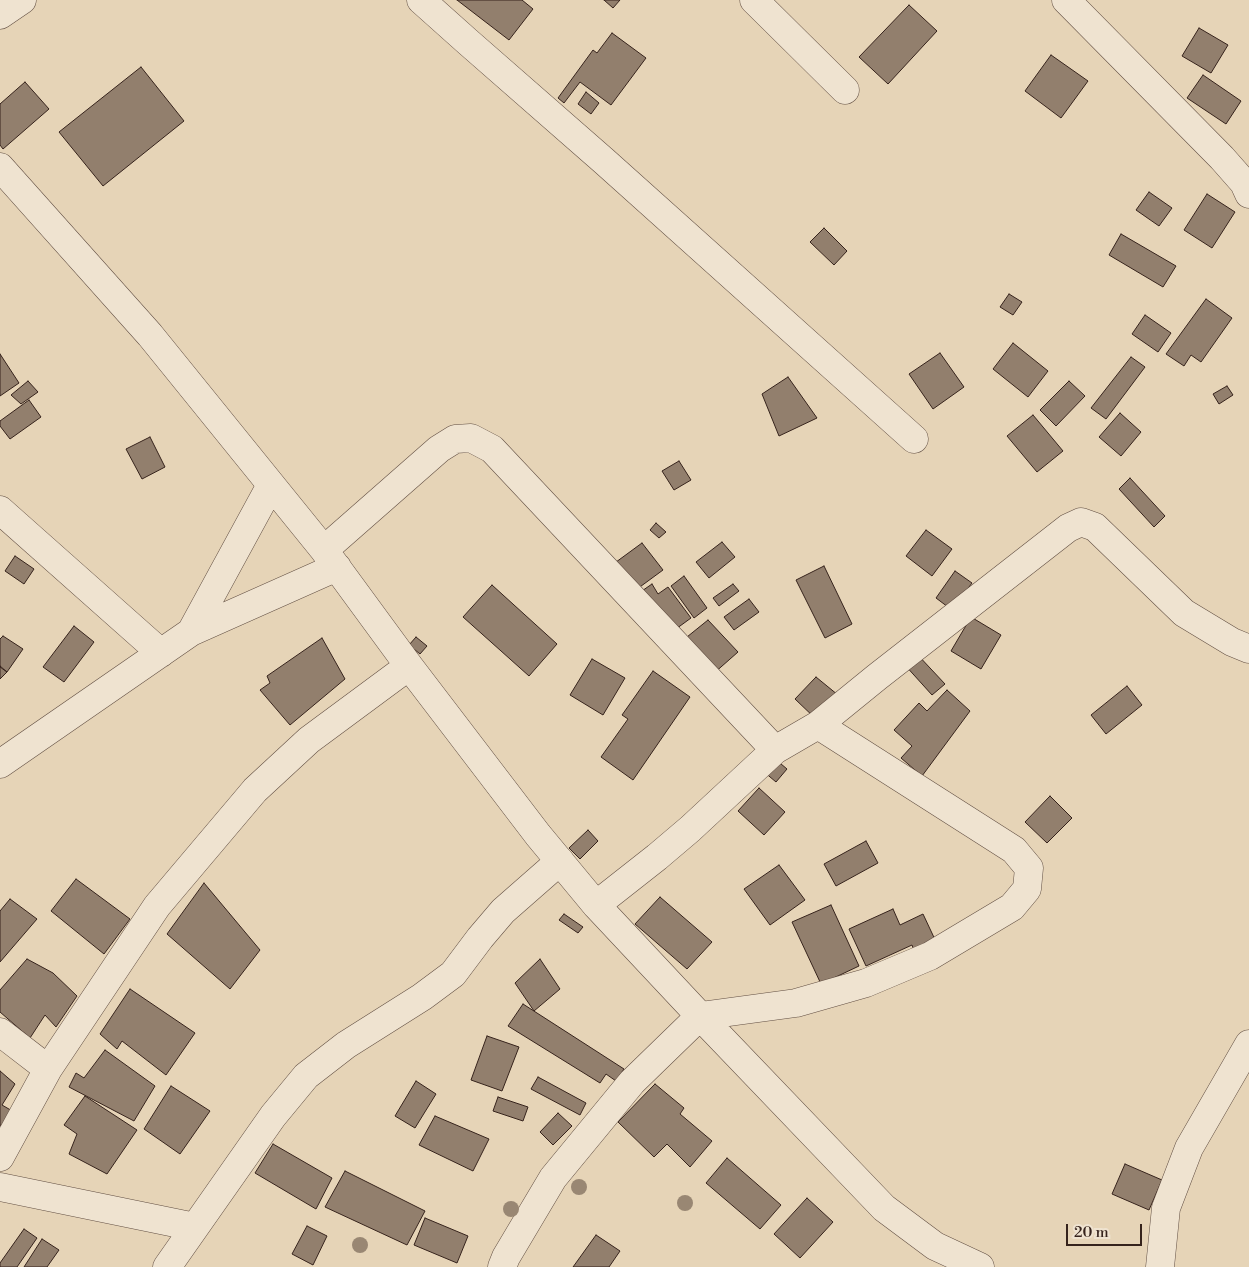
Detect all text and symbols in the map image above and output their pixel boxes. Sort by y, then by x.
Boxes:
scale bar [1069,1214,1145,1246]
text: 20 m [1074,1223,1109,1242]

